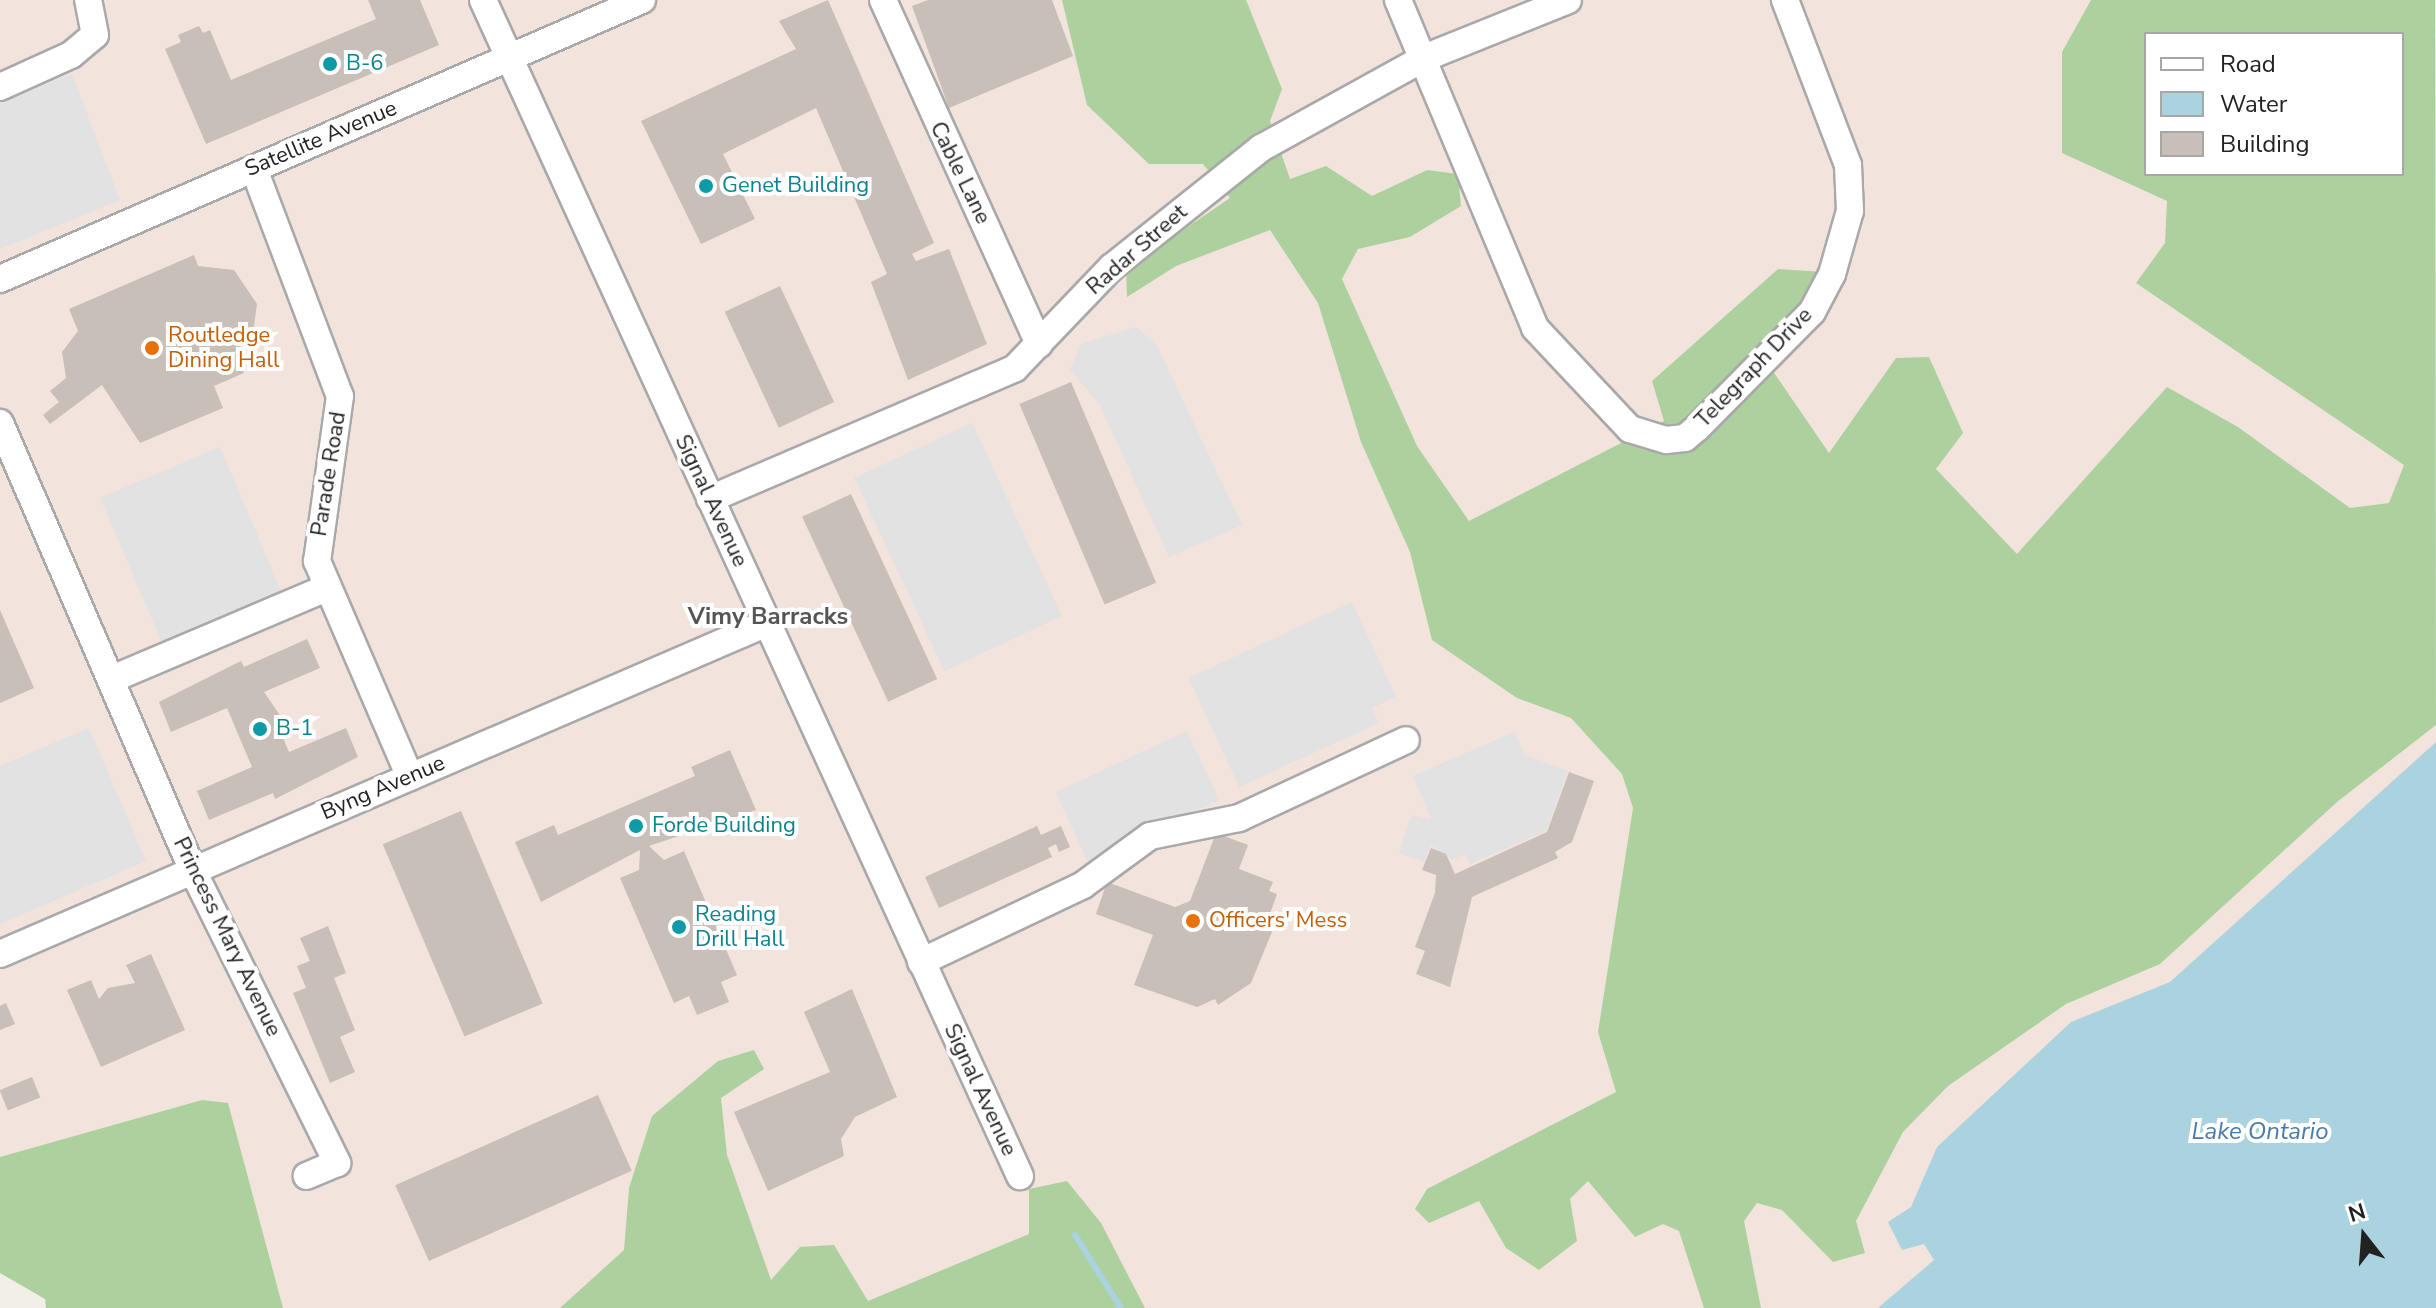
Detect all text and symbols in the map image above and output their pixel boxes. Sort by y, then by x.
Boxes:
legend [2144,32,2404,176]
text: Road [2220,48,2276,80]
place label: B-6 [346,51,383,77]
marker: B-6 [321,55,339,73]
text: Water [2220,88,2287,120]
street label: Satellite Avenue [241,95,401,183]
street label: Cable Lane [924,118,996,228]
text: Building [2220,128,2310,160]
place label: Genet Building [722,173,869,199]
marker: Genet Building [697,177,715,195]
street label: Radar Street [1081,199,1193,301]
street label: Telegraph Drive [1690,302,1818,434]
place label: Routledge Dining Hall [168,322,279,374]
marker: Routledge Dining Hall [143,339,161,357]
street label: Parade Road [306,410,352,538]
street label: Signal Avenue [669,431,753,571]
district label: Vimy Barracks [688,603,848,631]
place label: B-1 [276,716,313,742]
marker: B-1 [251,720,269,738]
street label: Byng Avenue [317,750,449,826]
place label: Forde Building [652,813,796,839]
marker: Forde Building [627,817,645,835]
street label: Princess Mary Avenue [167,833,287,1041]
place label: Reading Drill Hall [695,901,784,952]
place label: Officers' Mess [1209,908,1347,934]
marker: Officers' Mess [1184,912,1202,930]
marker: Reading Drill Hall [670,918,688,936]
street label: Signal Avenue [938,1020,1022,1160]
water label: Lake Ontario [2191,1118,2329,1146]
north arrow [2324,1196,2404,1276]
text: N [2345,1196,2369,1230]

